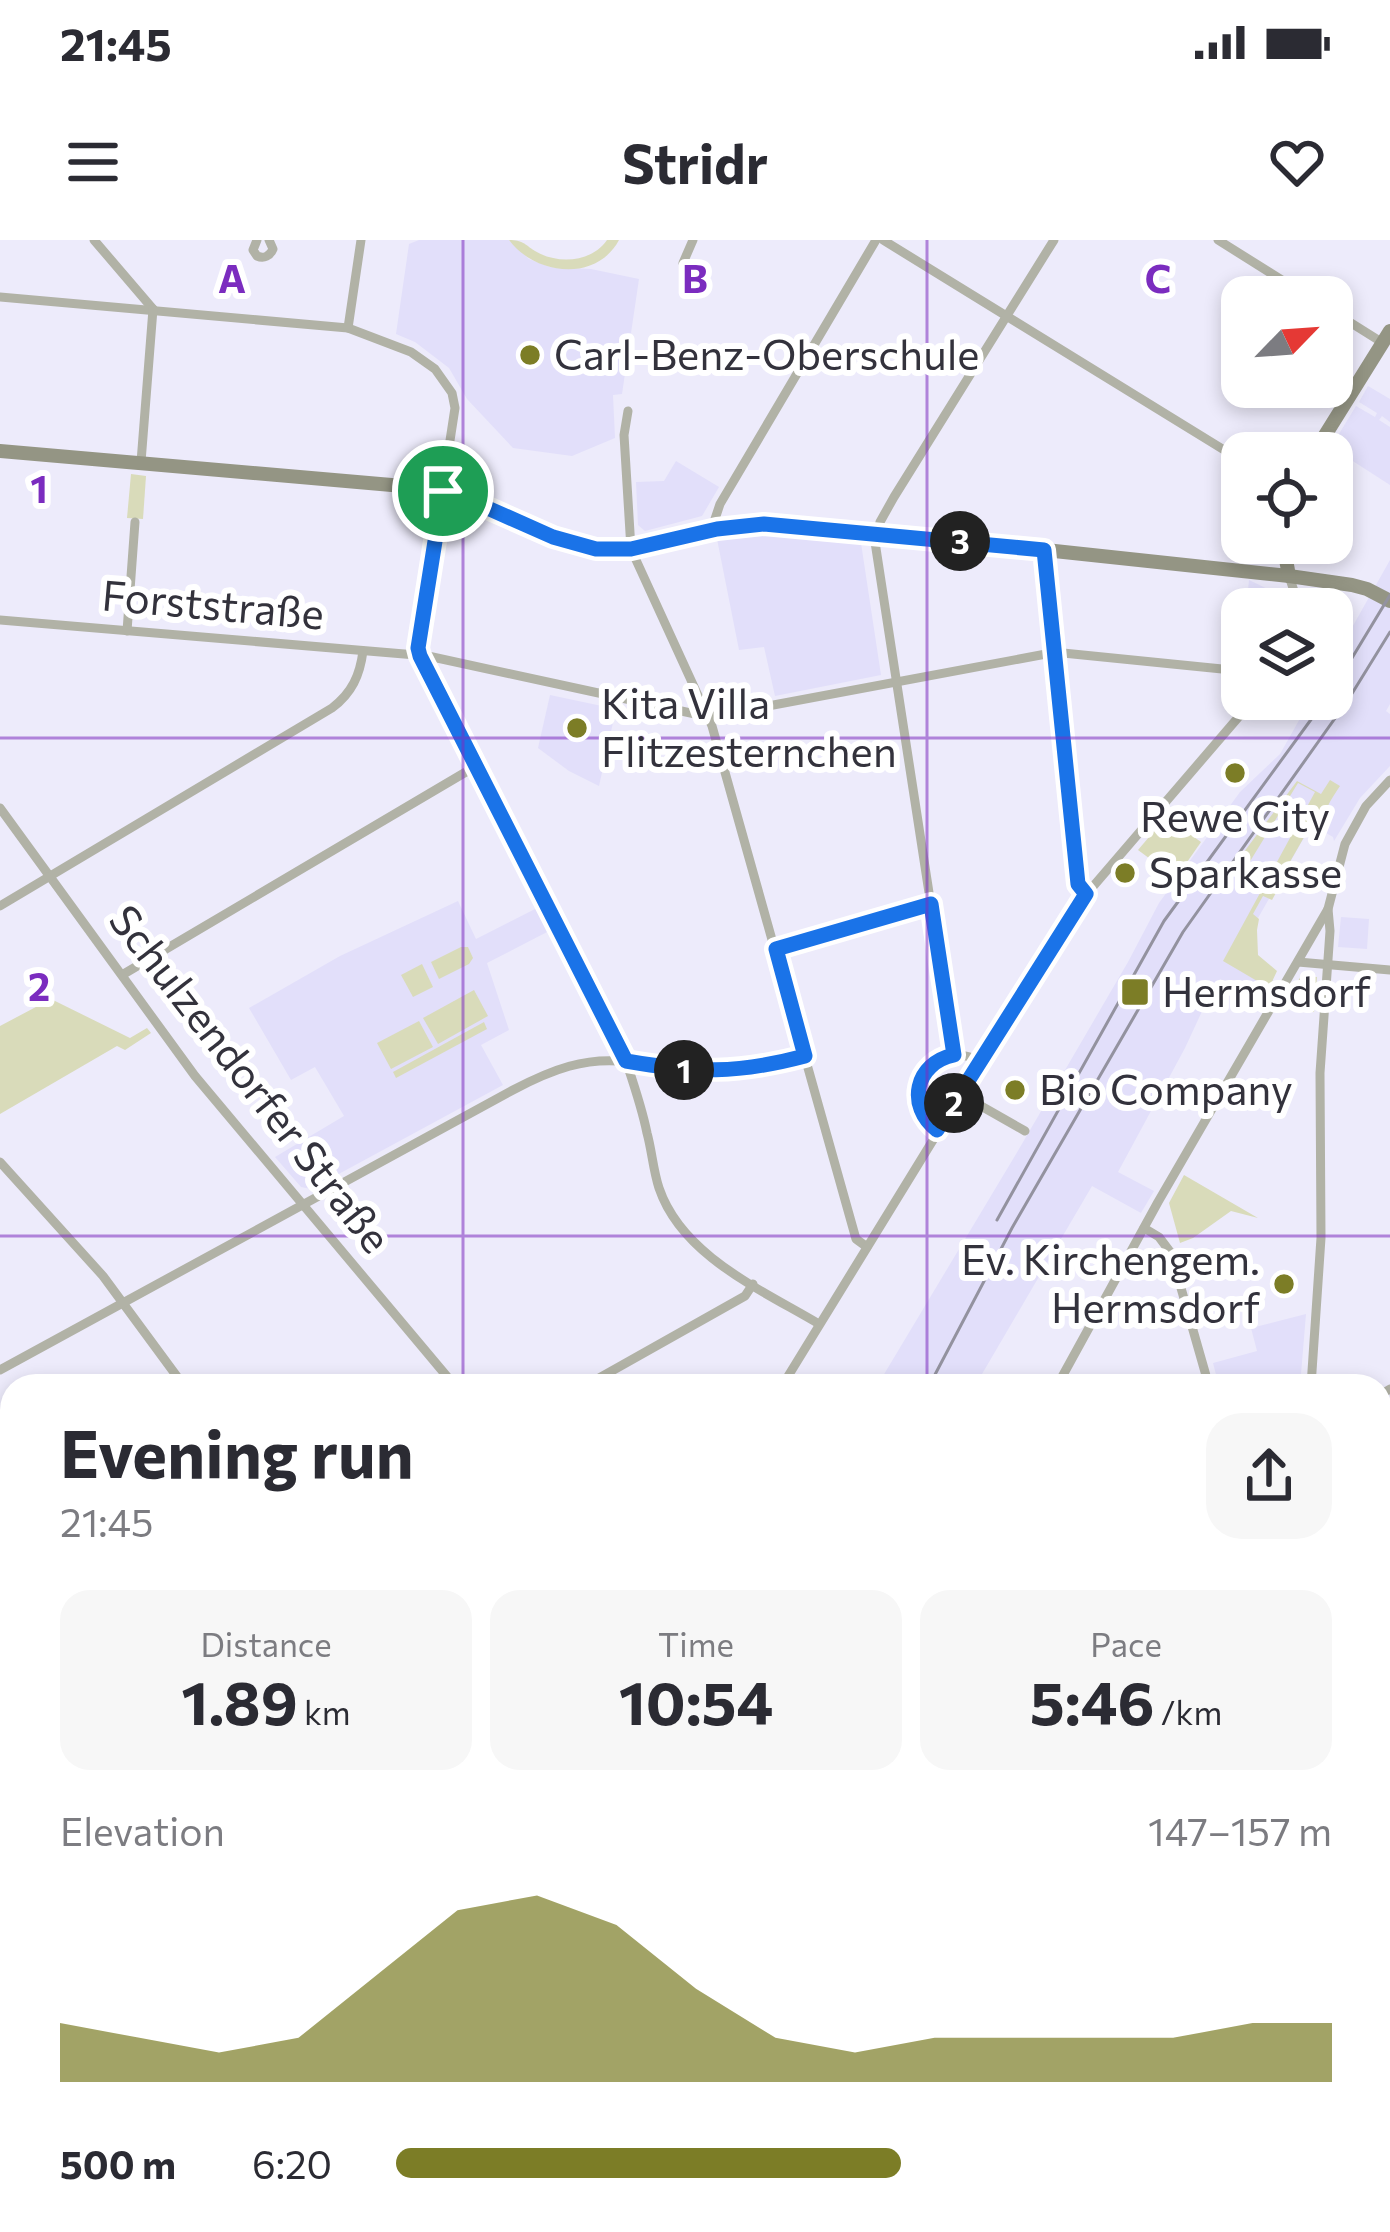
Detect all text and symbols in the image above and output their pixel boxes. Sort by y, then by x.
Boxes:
text: 21:45 [60,15,172,70]
icon: menu [60,129,126,195]
text: Stridr [622,129,768,195]
icon: heart [1264,129,1330,195]
text: A [218,253,246,301]
text: B [682,253,708,301]
text: C [1145,253,1171,301]
north arrow [1221,276,1353,408]
map controls [1221,276,1353,720]
place label: Carl-Benz-Oberschule [554,327,979,379]
marker: Carl-Benz-Oberschule [517,342,543,368]
button: locate [1221,432,1353,564]
pin [392,440,494,542]
icon: arrive [410,458,476,524]
text: 1 [30,463,48,511]
pin: 3 [930,511,990,571]
text: 3 [950,520,970,561]
street label: Forststraße [100,567,326,639]
button: layers [1221,588,1353,720]
place label: Kita Villa Flitzesternchen [601,676,897,776]
marker: Kita Villa Flitzesternchen [564,715,590,741]
marker: Rewe City [1222,760,1248,786]
place label: Rewe City [1140,789,1330,841]
place label: Sparkasse [1149,845,1342,897]
marker: Sparkasse [1112,860,1138,886]
street label: Schulzendorfer Straße [100,894,403,1262]
text: 2 [28,961,50,1009]
place label: Hermsdorf [1162,964,1371,1016]
marker: Hermsdorf [1119,976,1151,1008]
pin: 1 [654,1040,714,1100]
text: 1 [677,1049,691,1090]
place label: Bio Company [1039,1062,1293,1114]
pin: 2 [924,1073,984,1133]
marker: Bio Company [1002,1077,1028,1103]
text: 2 [945,1082,963,1123]
place label: Ev. Kirchengem. Hermsdorf [961,1232,1260,1332]
marker: Ev. Kirchengem. Hermsdorf [1271,1271,1297,1297]
text: Evening run [60,1411,414,1492]
button: share [1206,1413,1332,1539]
text: 21:45 [60,1497,153,1545]
text: Distance [200,1623,332,1664]
text: Time [658,1623,734,1664]
text: Pace [1090,1623,1162,1664]
text: 1.89 [181,1664,298,1737]
text: 10:54 [619,1664,773,1737]
text: 5:46 [1030,1664,1155,1737]
text: km [298,1691,351,1732]
text: /km [1155,1691,1222,1732]
text: Elevation [60,1806,225,1854]
text: 147–157 m [1148,1806,1332,1854]
text: 500 m [60,2139,176,2187]
text: 6:20 [252,2139,332,2187]

